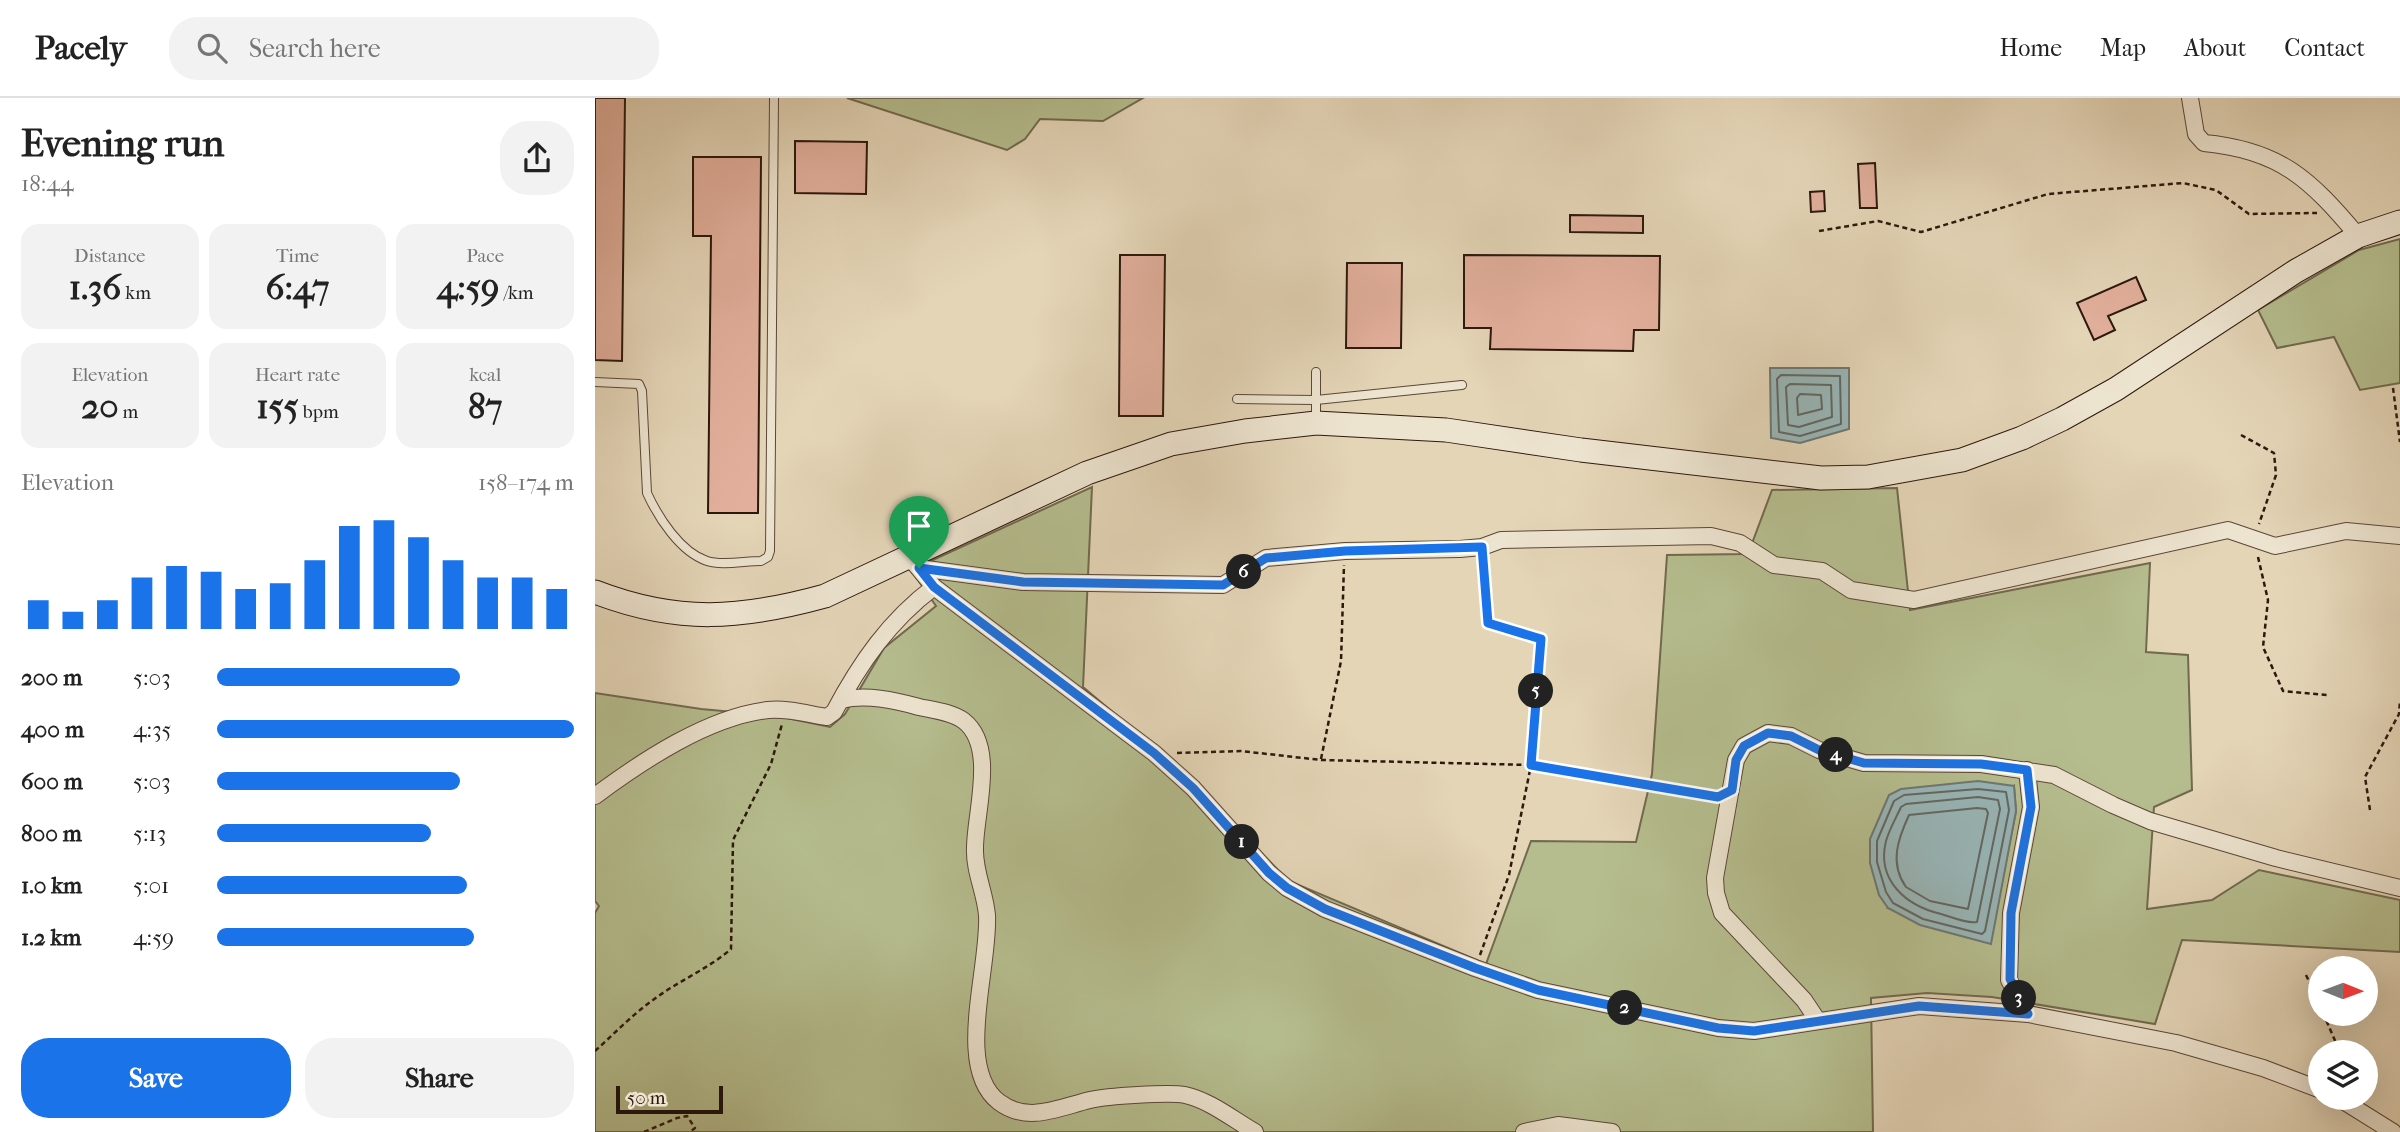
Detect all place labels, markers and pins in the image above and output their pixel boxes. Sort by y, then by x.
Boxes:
pin [889,496,949,568]
pin: 6 [1227,554,1261,589]
pin: 5 [1518,674,1553,708]
pin: 4 [1819,738,1853,772]
pin: 1 [1225,824,1259,860]
pin: 3 [2001,981,2037,1016]
pin: 2 [1607,990,1643,1026]

